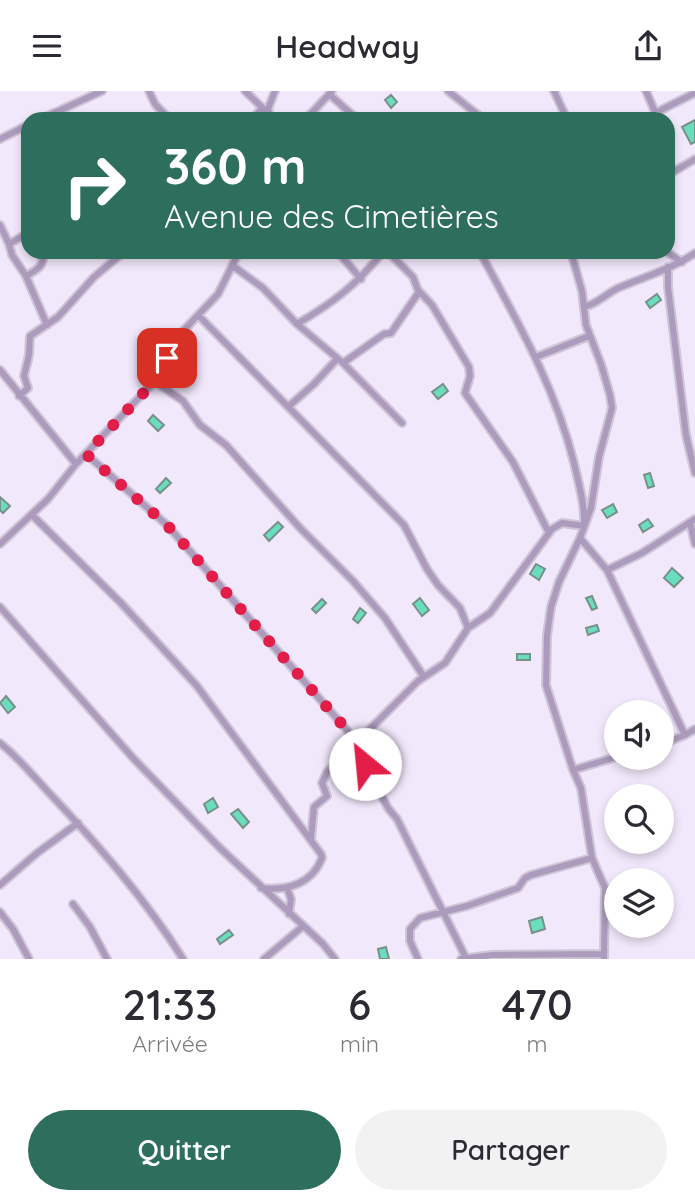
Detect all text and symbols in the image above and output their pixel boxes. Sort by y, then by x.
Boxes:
text: Headway [275,26,420,66]
icon: menu [28,27,66,65]
icon: share [629,27,667,65]
text: 360 m [164,135,306,196]
icon: right [49,140,140,231]
text: Avenue des Cimetières [164,196,499,236]
pin [137,328,197,388]
icon: arrive [148,339,186,377]
map controls [604,700,674,938]
button: sound [604,700,674,770]
position arrow [328,727,402,801]
button: search [604,784,674,854]
button: layers [604,868,674,938]
text: 21:33 [123,978,217,1031]
text: 6 [348,978,371,1031]
text: 470 [502,978,572,1031]
text: Arrivée [132,1029,208,1058]
text: min [340,1029,379,1058]
text: m [527,1029,548,1058]
button: Quitter [28,1110,341,1190]
button: Partager [355,1110,667,1190]

